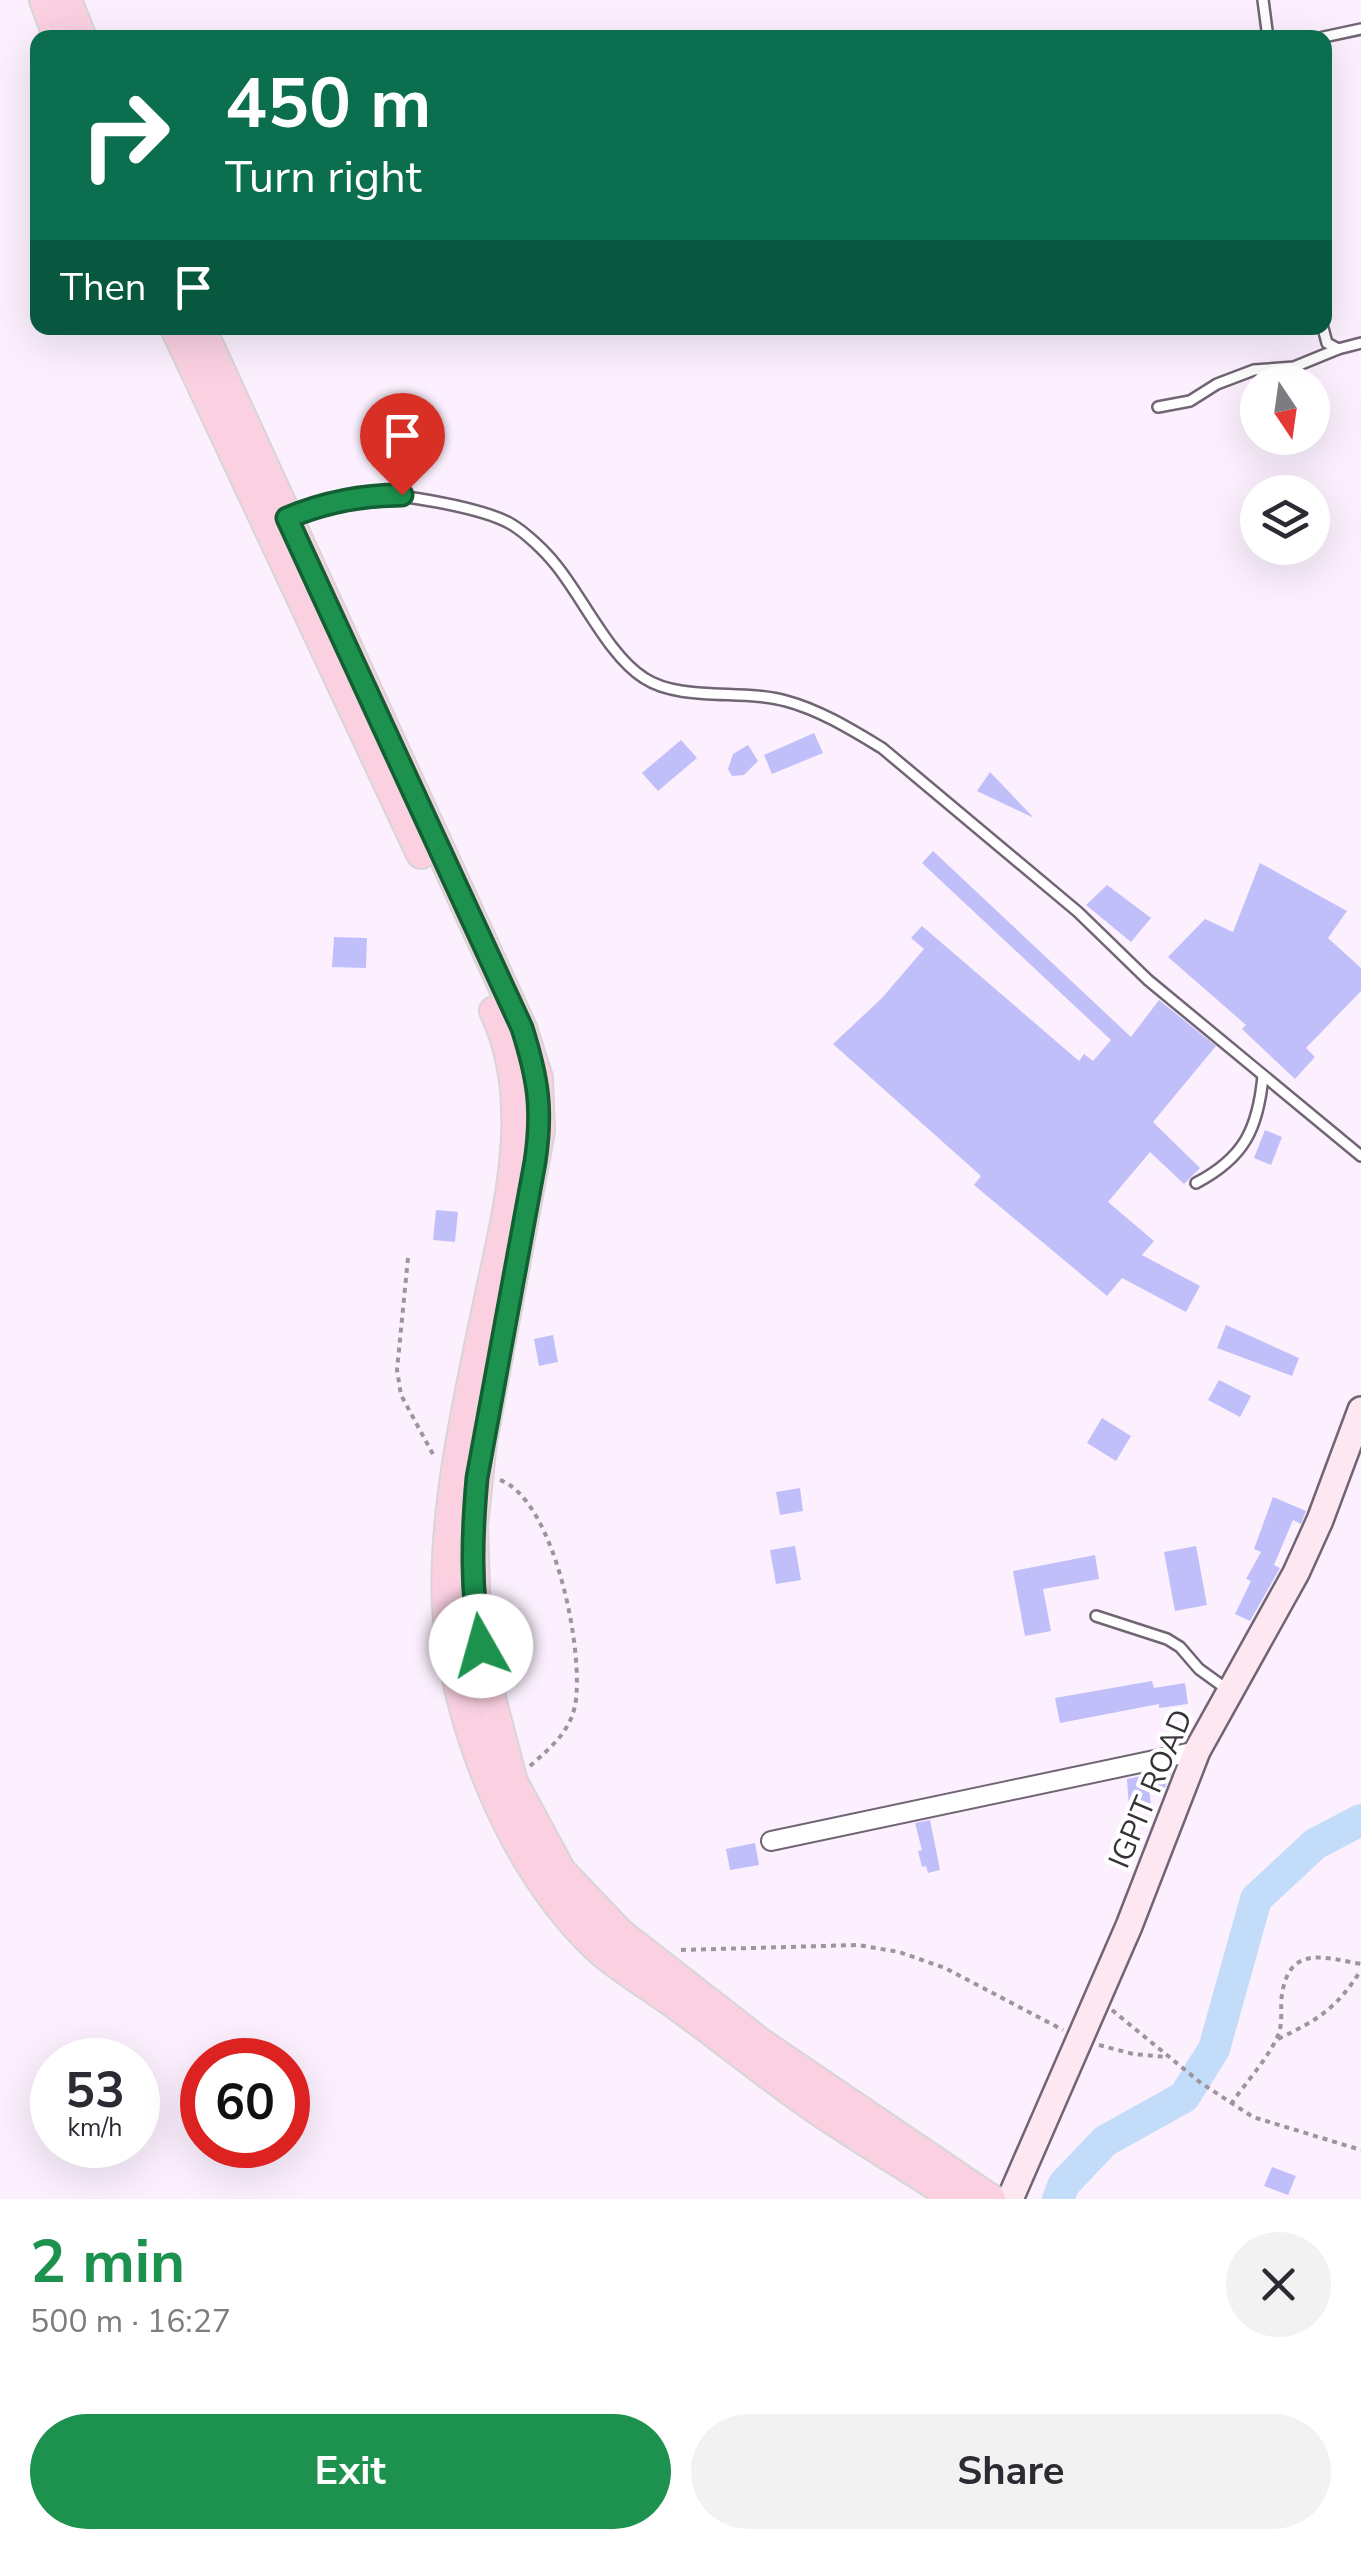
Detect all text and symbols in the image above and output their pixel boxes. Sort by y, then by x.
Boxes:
text: 450 m [225,56,431,152]
icon: right [60,70,190,200]
text: Turn right [225,147,422,208]
icon: arrive [166,260,221,315]
text: Then [60,262,146,313]
north arrow [1240,365,1330,455]
map controls [1240,365,1330,565]
pin [360,393,445,496]
icon: arrive [375,408,430,463]
button: layers [1240,475,1330,565]
position arrow [429,1594,533,1698]
street label: IGPIT ROAD [1099,1703,1203,1875]
speed limit sign: 60 [180,2038,310,2168]
text: 53 [65,2056,125,2125]
text: km/h [67,2111,123,2145]
text: 2 min [30,2221,185,2303]
button: close [1226,2232,1331,2337]
text: 500 m · 16:27 [30,2300,231,2343]
button: Exit [30,2414,671,2529]
button: Share [691,2414,1331,2529]

